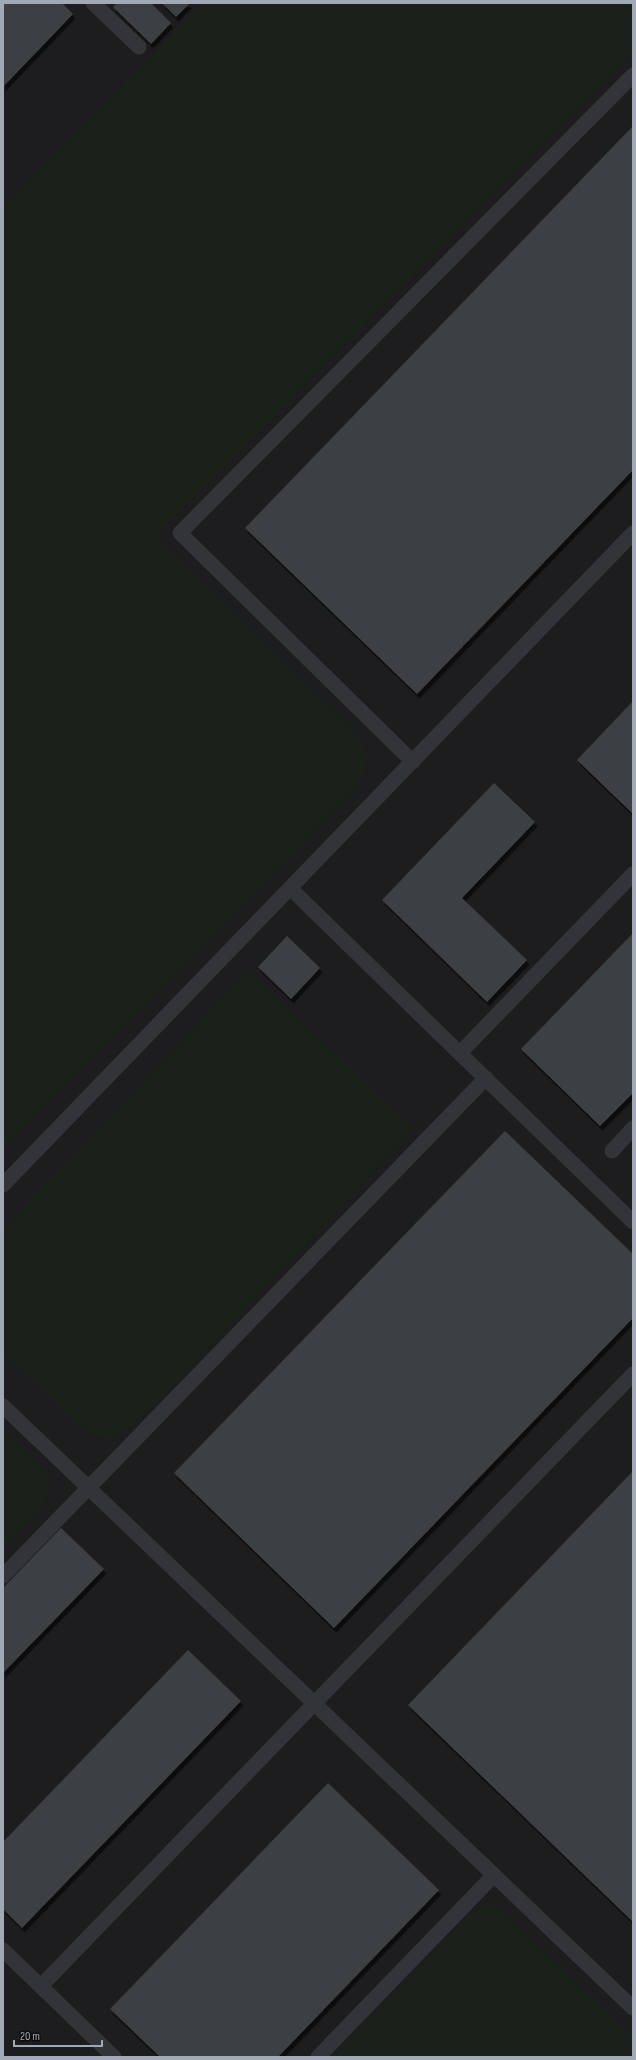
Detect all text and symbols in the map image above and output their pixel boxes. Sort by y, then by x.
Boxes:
scale bar [14,2022,102,2048]
text: 20 m [20,2029,40,2044]

